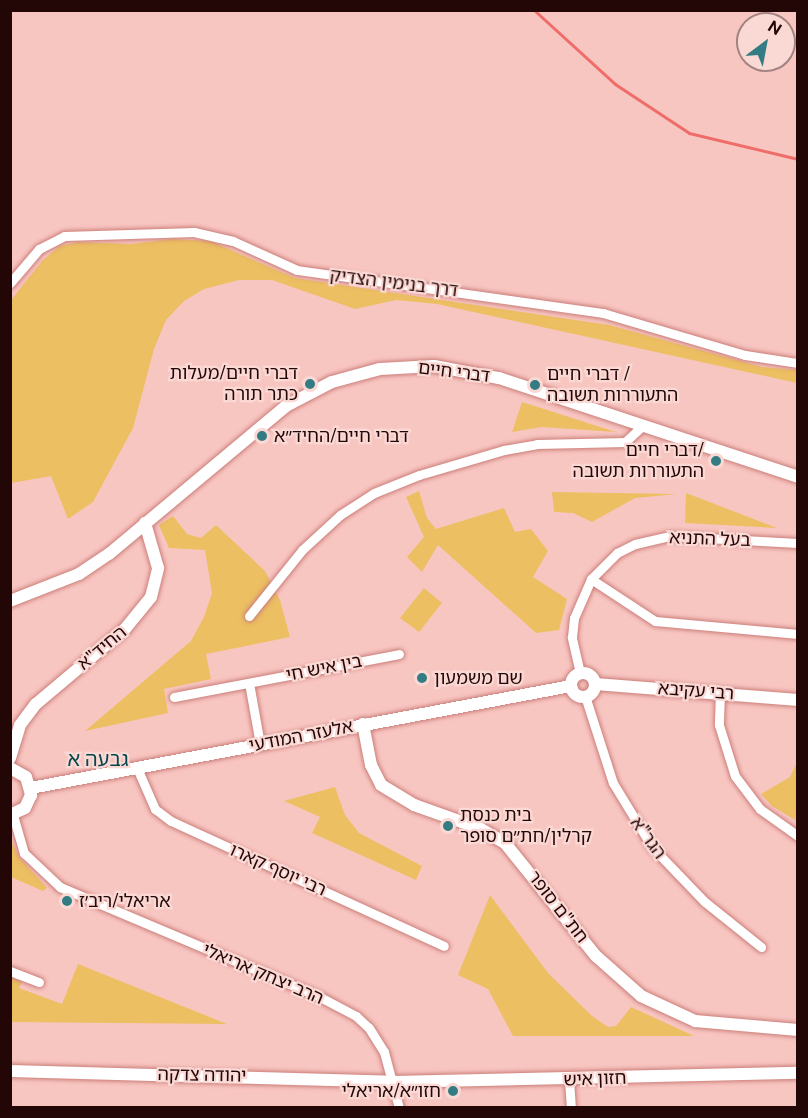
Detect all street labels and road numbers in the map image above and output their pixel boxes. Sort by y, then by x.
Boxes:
street label: דרך בנימין הצדיק [329,264,459,302]
street label: דברי חיים [417,357,491,387]
street label: בעל התניא [669,527,751,551]
street label: החיד"א [73,621,131,675]
street label: בין איש חי [284,650,364,686]
street label: רבי עקיבא [657,678,735,704]
street label: אלעזר המודעי [247,715,355,757]
street label: הגר"א [626,813,670,863]
street label: רבי יוסף קארו [226,839,330,901]
street label: חת"ם סופר [523,867,593,947]
street label: הרב יצחק אריאלי [199,939,327,1009]
street label: יהודה צדקה [157,1063,247,1087]
street label: חזון איש [563,1067,627,1091]

